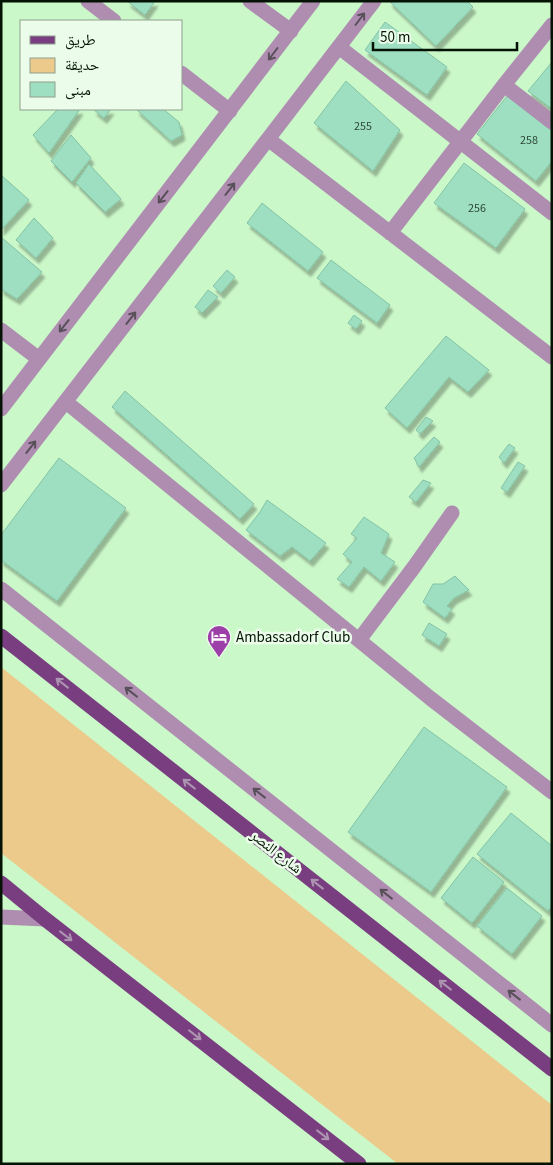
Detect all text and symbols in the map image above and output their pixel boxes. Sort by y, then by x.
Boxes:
one-way arrow [355,13,366,26]
legend [20,20,182,110]
scale bar [373,20,517,52]
text: 50 m [380,27,410,48]
text: طريق [65,30,96,51]
one-way arrow [268,47,278,61]
text: حديقة [65,55,100,76]
text: مبنى [65,80,91,101]
house number: 255 [354,118,372,135]
house number: 258 [520,132,538,149]
one-way arrow [225,182,235,196]
one-way arrow [158,190,169,203]
house number: 256 [468,200,486,217]
one-way arrow [125,312,136,325]
one-way arrow [59,319,70,332]
one-way arrow [26,440,37,453]
hotel icon: Ambassadorf Club [206,624,232,658]
place label: Ambassadorf Club [236,627,350,648]
one-way arrow [56,678,69,689]
one-way arrow [125,687,138,698]
one-way arrow [183,778,196,789]
one-way arrow [253,788,266,799]
street label: شارع النصر [245,825,306,879]
one-way arrow [311,879,324,890]
one-way arrow [380,889,393,900]
one-way arrow [59,930,72,941]
one-way arrow [438,980,452,990]
one-way arrow [507,990,520,1001]
one-way arrow [188,1030,201,1041]
one-way arrow [316,1130,329,1141]

